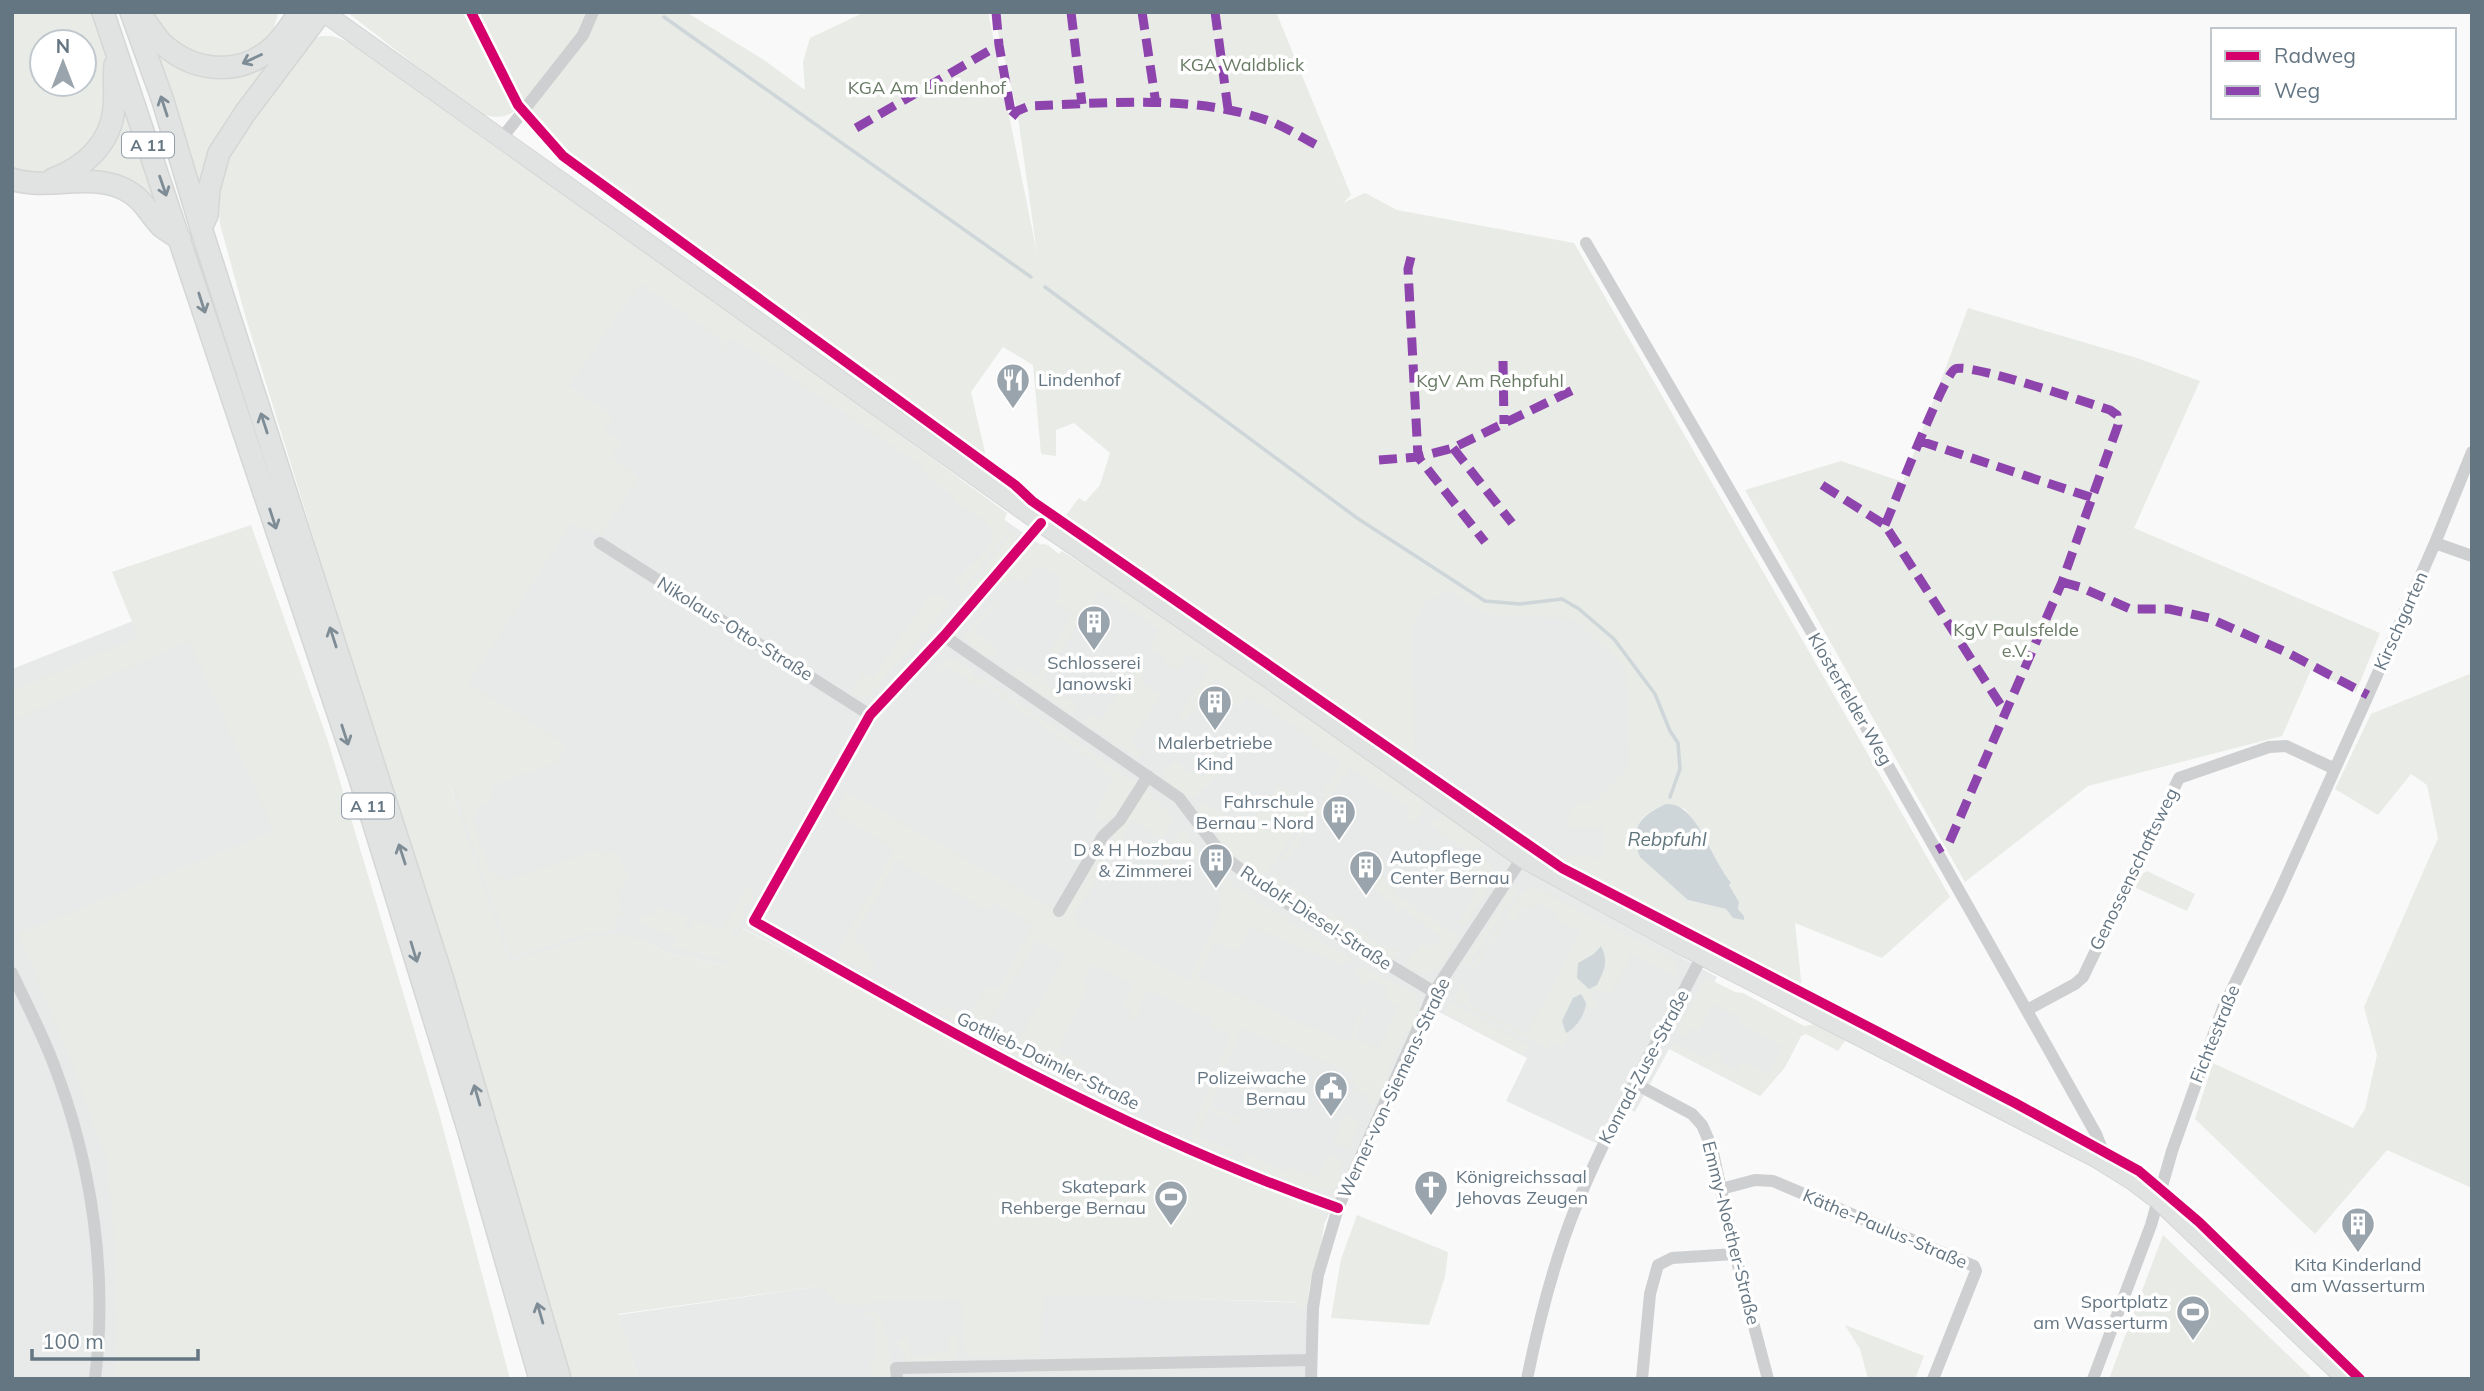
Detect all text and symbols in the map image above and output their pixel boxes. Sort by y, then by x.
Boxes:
north arrow [28,28,98,98]
legend [2211,28,2456,119]
text: N [56,34,70,58]
text: Radweg [2274,42,2356,68]
one-way arrow [242,53,263,67]
park label: KGA Waldblick [1180,53,1305,76]
park label: KGA Am Lindenhof [848,76,1007,99]
text: Weg [2274,77,2320,103]
one-way arrow [157,96,169,118]
road number: A 11 [122,132,174,158]
one-way arrow [158,175,170,197]
one-way arrow [197,292,209,314]
restaurant icon: Lindenhof [994,361,1032,410]
place label: Lindenhof [1038,368,1122,391]
park label: KgV Am Rehpfuhl [1416,369,1564,392]
one-way arrow [257,412,269,434]
one-way arrow [268,508,281,530]
street label: Kirschgarten [2369,568,2433,674]
street label: Nikolaus-Otto-Straße [653,571,817,686]
building icon: Schlosserei Janowski [1075,603,1113,652]
park label: KgV Paulsfelde e.V. [1953,618,2079,662]
one-way arrow [326,627,338,649]
street label: Klosterfelder Weg [1803,628,1898,769]
place label: Schlosserei Janowski [1047,651,1141,695]
building icon: Malerbetriebe Kind [1196,683,1234,732]
one-way arrow [340,724,352,746]
place label: Malerbetriebe Kind [1158,731,1272,775]
street label: Genossenschaftsweg [2084,784,2183,954]
place label: Fahrschule Bernau - Nord [1196,790,1314,834]
road number: A 11 [342,793,394,818]
building icon: Fahrschule Bernau - Nord [1320,793,1358,842]
water label: Rebpfuhl [1627,827,1707,851]
place label: D & H Hozbau & Zimmerei [1073,838,1192,882]
building icon: D & H Hozbau & Zimmerei [1197,841,1235,890]
one-way arrow [395,843,408,865]
place label: Autopflege Center Bernau [1390,845,1510,889]
building icon: Autopflege Center Bernau [1347,848,1385,897]
street label: Rudolf-Diesel-Straße [1236,860,1396,975]
one-way arrow [408,941,421,963]
street label: Werner-von-Siemens-Straße [1332,974,1455,1202]
street label: Fichtestraße [2184,982,2245,1086]
street label: Konrad-Zuse-Straße [1593,986,1694,1148]
street label: Gottlieb-Daimler-Straße [953,1006,1143,1115]
place label: Polizeiwache Bernau [1197,1066,1306,1110]
public building icon: Polizeiwache Bernau [1312,1069,1350,1118]
one-way arrow [469,1084,482,1106]
street label: Emmy-Noether-Straße [1698,1139,1765,1327]
place label: Königreichssaal Jehovas Zeugen [1456,1165,1588,1209]
church icon: Königreichssaal Jehovas Zeugen [1412,1168,1450,1217]
place label: Skatepark Rehberge Bernau [1001,1175,1147,1219]
sports icon: Skatepark Rehberge Bernau [1152,1178,1190,1227]
street label: Käthe-Paulus-Straße [1800,1184,1971,1274]
building icon: Kita Kinderland am Wasserturm [2339,1205,2377,1254]
place label: Kita Kinderland am Wasserturm [2291,1253,2425,1297]
place label: Sportplatz am Wasserturm [2033,1290,2168,1334]
sports icon: Sportplatz am Wasserturm [2174,1293,2212,1342]
one-way arrow [533,1302,546,1324]
scale bar [32,1318,198,1362]
text: 100 m [42,1328,104,1354]

